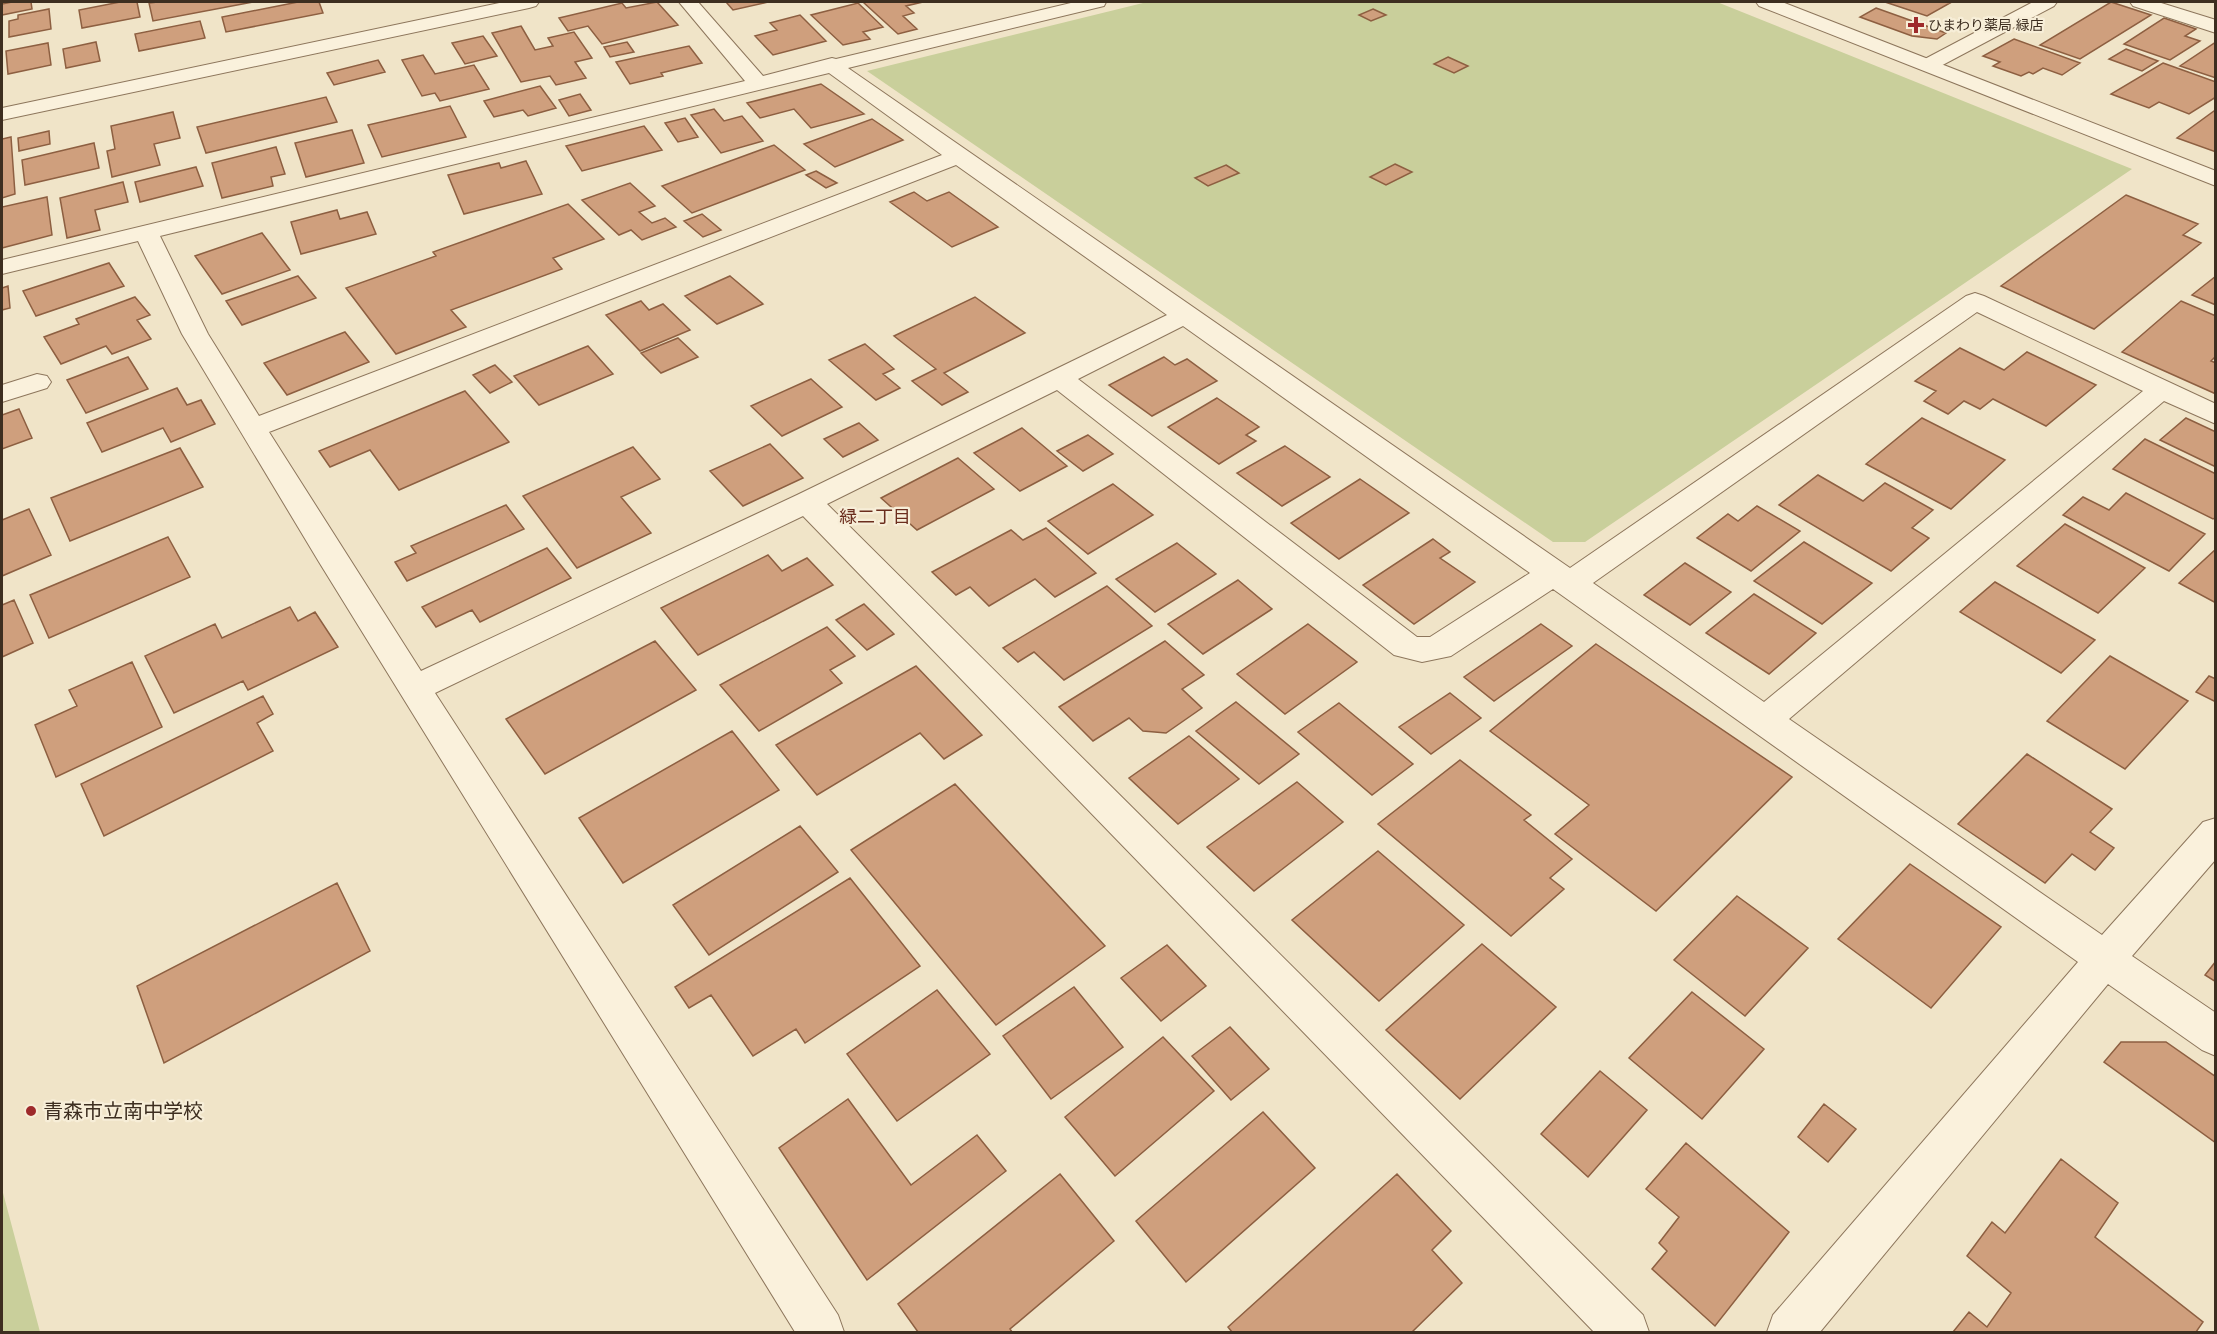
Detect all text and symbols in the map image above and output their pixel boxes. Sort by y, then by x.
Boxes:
marker: ひまわり薬局 緑店 [1909,18,1923,32]
place label: ひまわり薬局 緑店 [1928,18,2044,33]
district label: 緑二丁目 [839,507,911,527]
place label: 青森市立南中学校 [43,1100,203,1122]
marker: 青森市立南中学校 [24,1104,38,1118]

